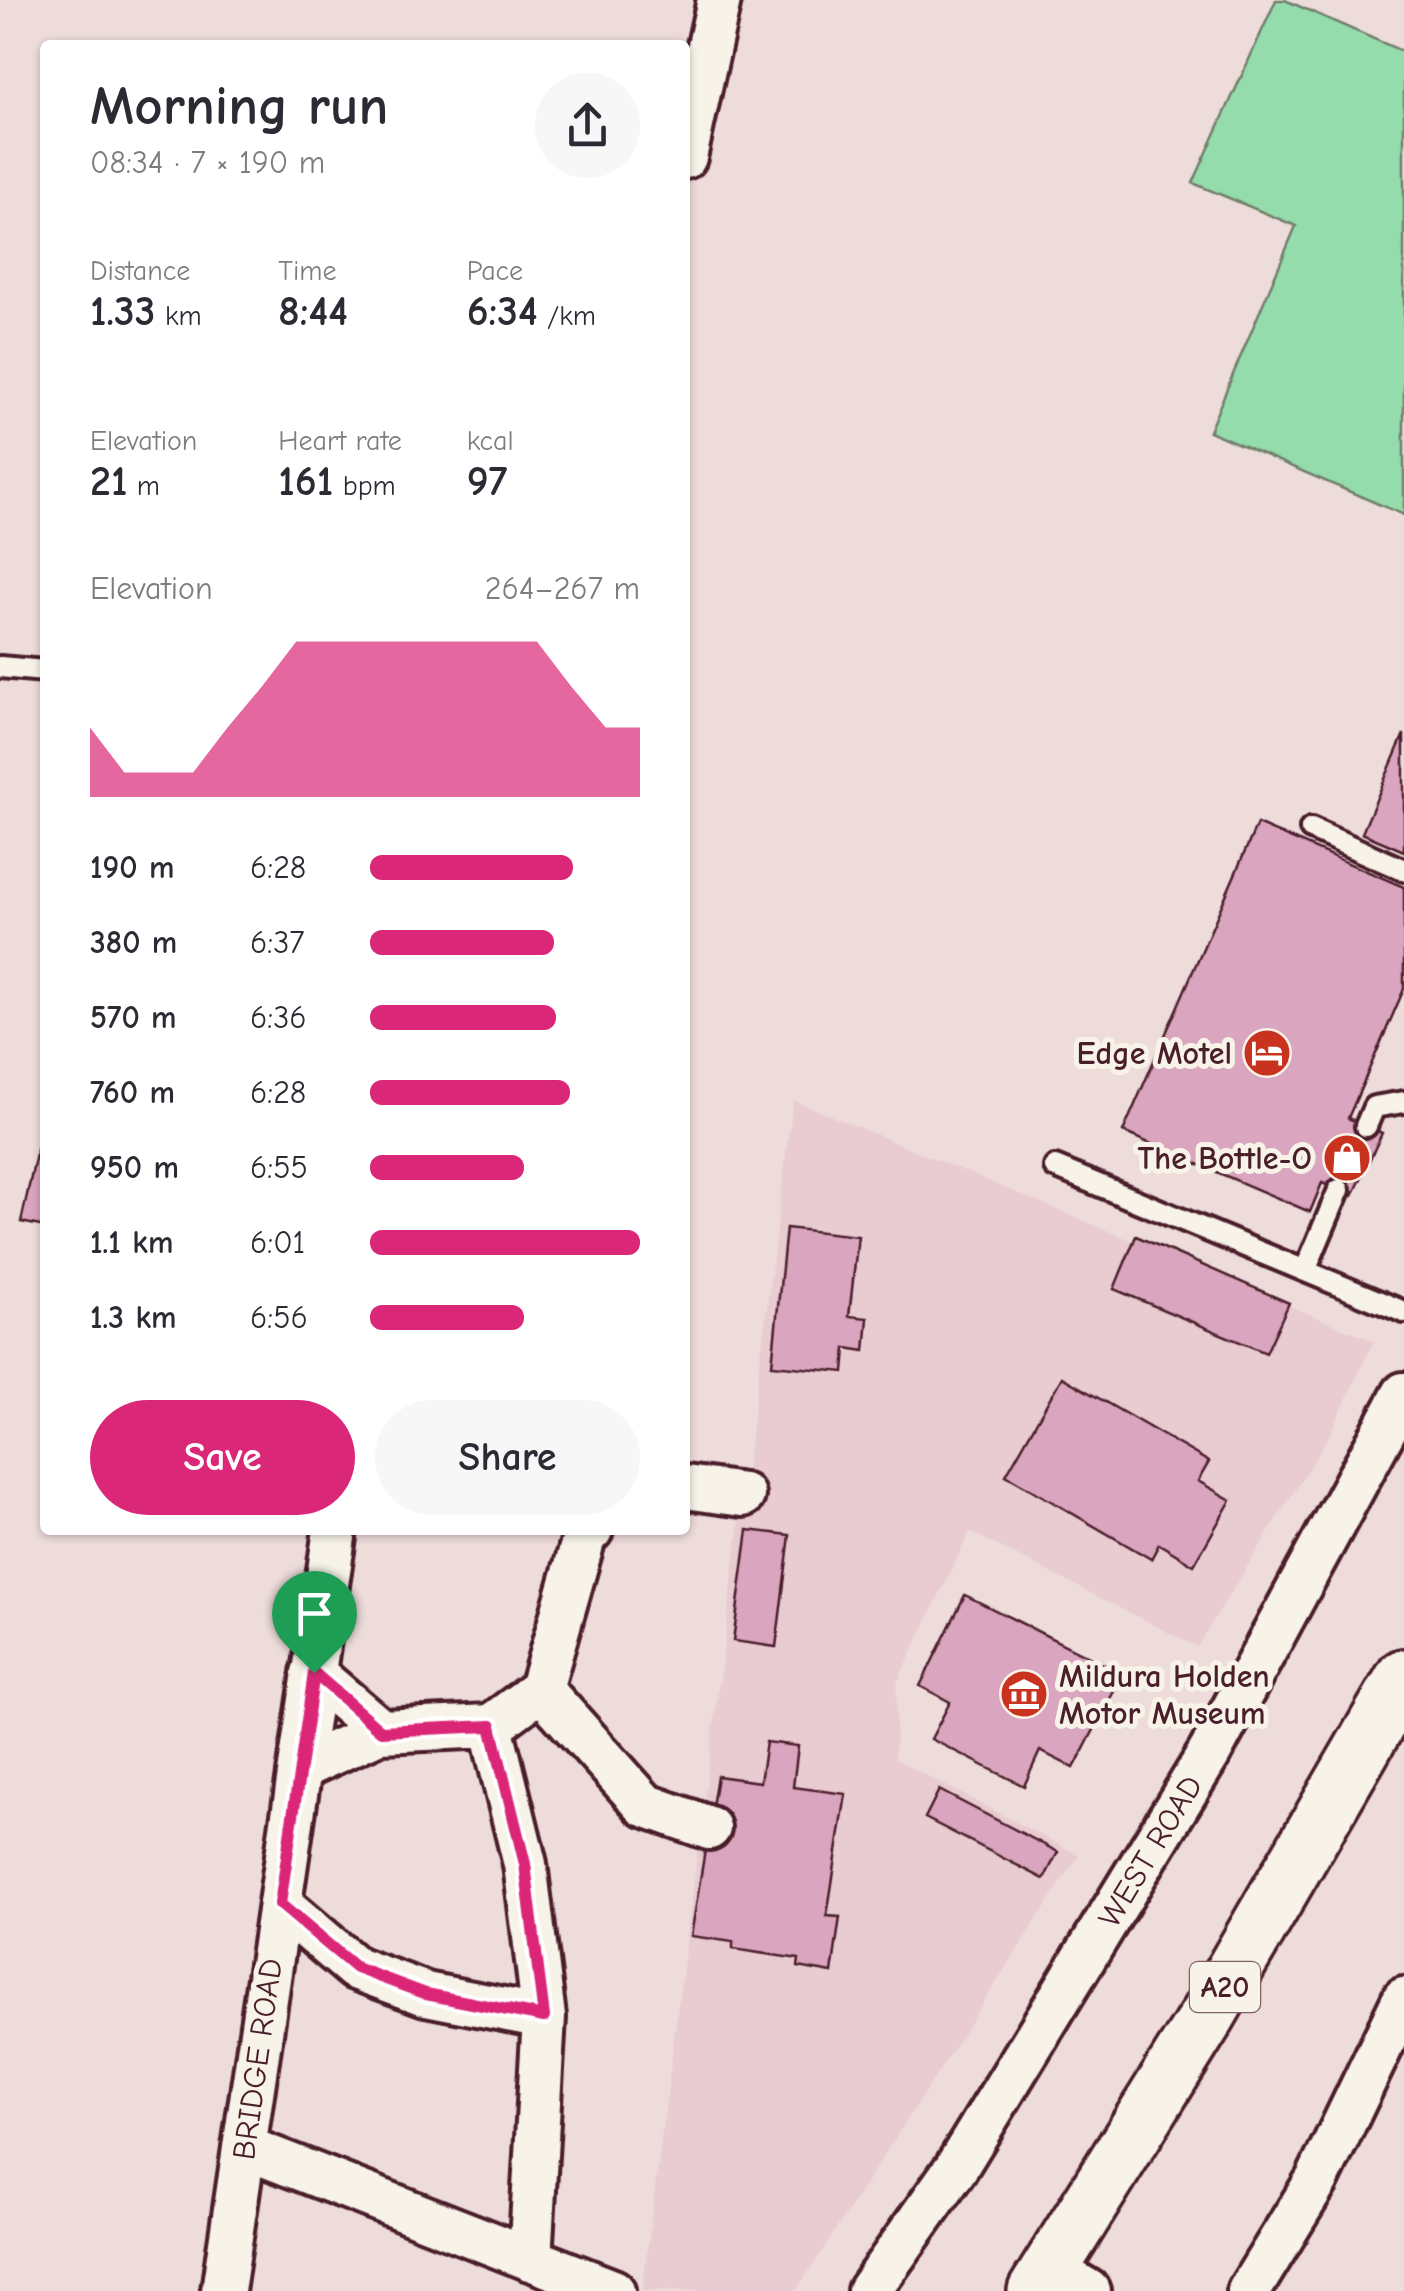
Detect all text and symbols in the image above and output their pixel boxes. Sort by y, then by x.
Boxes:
button: share [535,73,640,178]
text: Morning run [90,74,388,138]
text: 08:34 · 7 × 190 m [90,144,325,181]
text: Distance [90,255,190,287]
text: Time [278,255,336,287]
text: Pace [467,255,523,287]
text: 1.33 [90,287,156,336]
text: 8:44 [278,287,348,336]
text: 6:34 [467,287,538,336]
text: km [156,300,202,332]
text: /km [538,300,596,332]
text: Elevation [90,425,197,457]
text: Heart rate [278,425,402,457]
text: kcal [467,425,514,457]
text: 21 [90,457,127,506]
text: 161 [278,457,333,506]
text: 97 [467,457,508,506]
text: m [127,470,160,502]
text: bpm [333,470,396,502]
text: Elevation [90,570,213,607]
text: 264–267 m [485,570,640,607]
text: 190 m [90,849,174,886]
text: 6:28 [250,849,306,886]
text: 380 m [90,924,177,961]
text: 6:37 [250,924,304,961]
text: 570 m [90,999,177,1036]
text: 6:36 [250,999,307,1036]
hotel icon: Edge Motel [1241,1027,1293,1079]
place label: Edge Motel [1076,1035,1232,1072]
text: 760 m [90,1074,175,1111]
text: 6:28 [250,1074,306,1111]
shop icon: The Bottle-O [1321,1132,1373,1184]
place label: The Bottle-O [1138,1140,1312,1177]
text: 950 m [90,1149,179,1186]
text: 6:55 [250,1149,308,1186]
text: 1.1 km [90,1224,173,1261]
text: 6:01 [250,1224,305,1261]
text: 1.3 km [90,1299,177,1336]
text: 6:56 [250,1299,308,1336]
button: Save [90,1400,355,1515]
button: Share [375,1400,640,1515]
pin [272,1571,357,1674]
icon: arrive [287,1586,342,1641]
place label: Mildura Holden Motor Museum [1059,1658,1270,1732]
museum icon: Mildura Holden Motor Museum [998,1668,1050,1720]
street label: WEST ROAD [1091,1769,1210,1934]
street label: BRIDGE ROAD [225,1956,290,2162]
road number: A20 [1190,1962,1260,2012]

